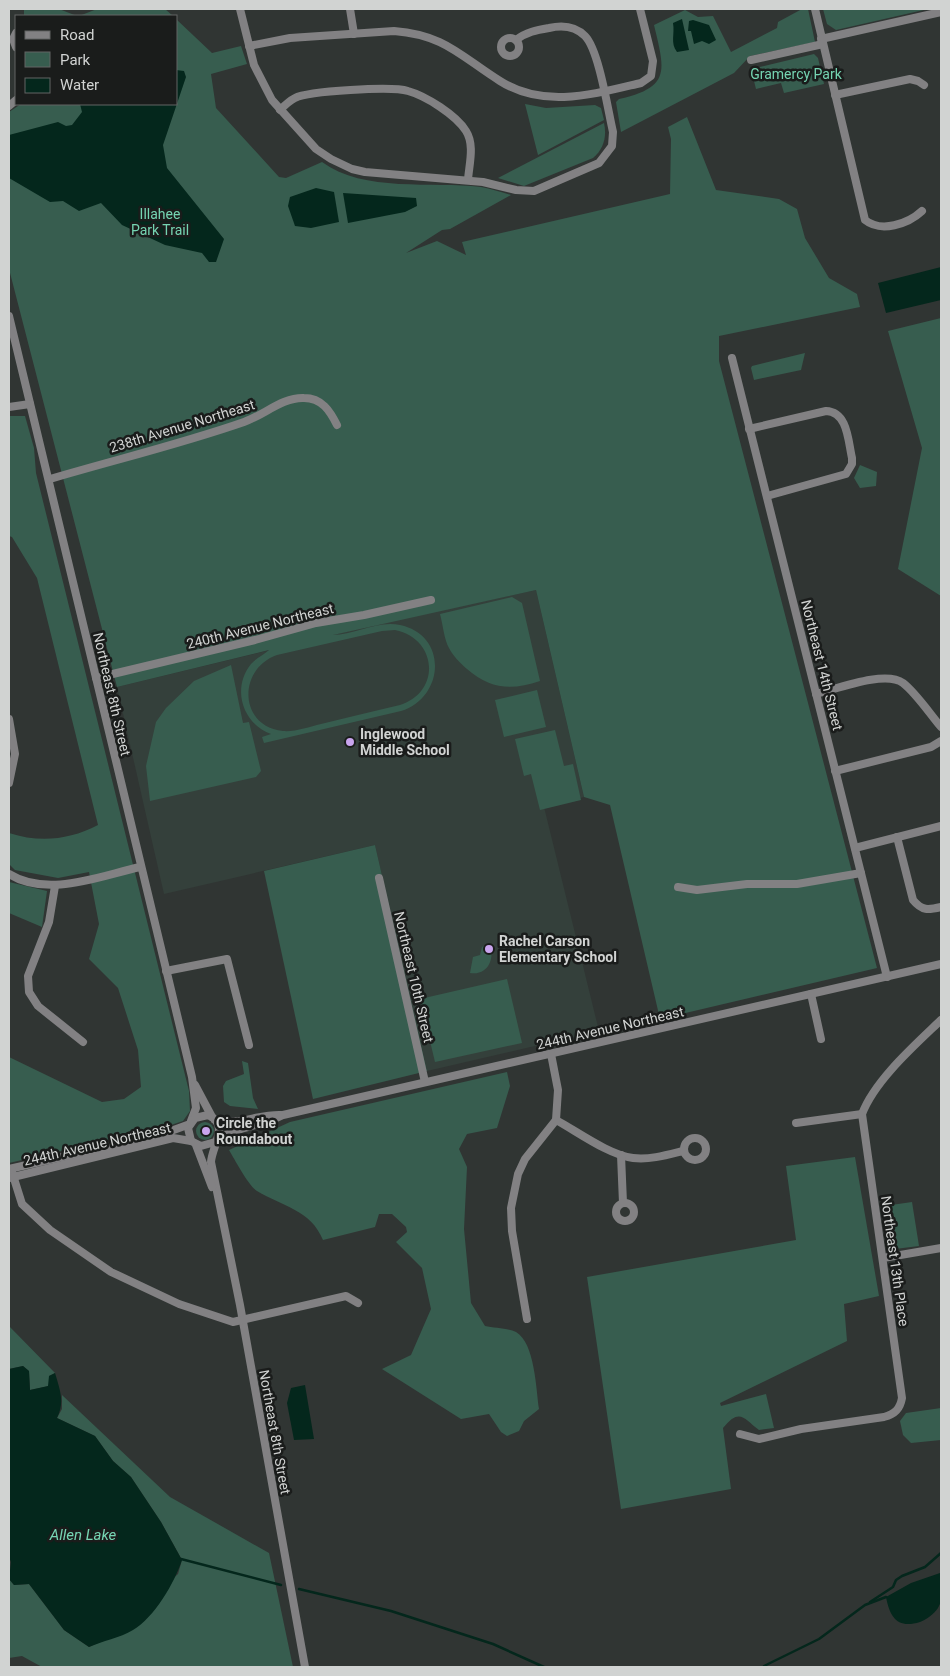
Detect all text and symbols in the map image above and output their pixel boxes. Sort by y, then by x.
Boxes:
legend [15,15,178,105]
text: Road [60,26,94,44]
text: Park [60,51,91,69]
park label: Gramercy Park [750,66,843,82]
text: Water [60,76,99,94]
park label: Illahee Park Trail [131,206,189,238]
street label: 238th Avenue Northeast [108,396,257,456]
street label: Northeast 14th Street [798,598,846,732]
street label: 240th Avenue Northeast [185,600,336,652]
street label: Northeast 8th Street [90,631,134,758]
place label: Inglewood Middle School [360,726,450,758]
marker: Inglewood Middle School [344,736,356,748]
street label: Northeast 10th Street [391,910,437,1045]
place label: Rachel Carson Elementary School [499,933,617,965]
marker: Rachel Carson Elementary School [483,943,495,955]
street label: 244th Avenue Northeast [535,1003,686,1053]
place label: Circle the Roundabout [216,1115,293,1147]
street label: 244th Avenue Northeast [22,1119,173,1169]
marker: Circle the Roundabout [200,1125,212,1137]
street label: Northeast 13th Place [878,1195,912,1327]
street label: Northeast 8th Street [256,1368,294,1496]
water label: Allen Lake [49,1526,117,1544]

